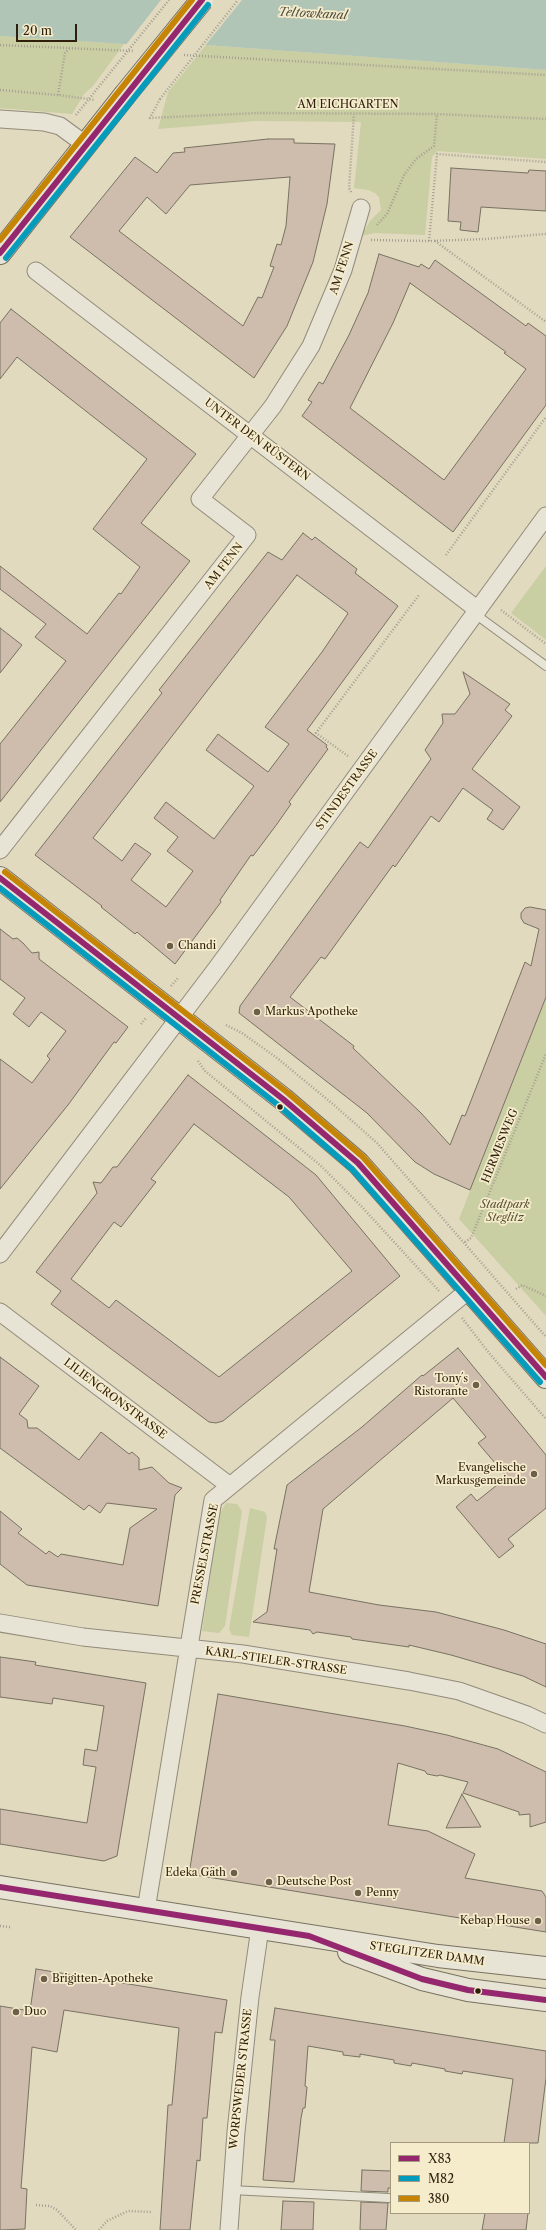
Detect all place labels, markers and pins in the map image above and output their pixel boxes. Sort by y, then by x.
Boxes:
place label: Chandi [178,939,216,953]
marker: Chandi [165,941,175,951]
place label: Markus Apotheke [265,1005,358,1019]
marker: Markus Apotheke [252,1007,262,1017]
unlabelled marker [275,1102,285,1112]
place label: Tony´s Ristorante [414,1372,468,1398]
marker: Tony´s Ristorante [471,1380,481,1390]
place label: Evangelische Markusgemeinde [435,1461,526,1487]
marker: Evangelische Markusgemeinde [529,1469,539,1479]
place label: Edeka Gäth [165,1866,226,1880]
marker: Edeka Gäth [229,1868,239,1878]
place label: Deutsche Post [277,1875,352,1889]
marker: Deutsche Post [264,1877,274,1887]
place label: Penny [366,1886,399,1900]
marker: Penny [353,1888,363,1898]
place label: Kebap House [460,1914,530,1928]
marker: Kebap House [533,1916,543,1926]
place label: Brigitten-Apotheke [52,1972,153,1986]
marker: Brigitten-Apotheke [39,1974,49,1984]
unlabelled marker [473,1986,483,1996]
place label: Duo [24,2005,46,2019]
marker: Duo [11,2007,21,2017]

